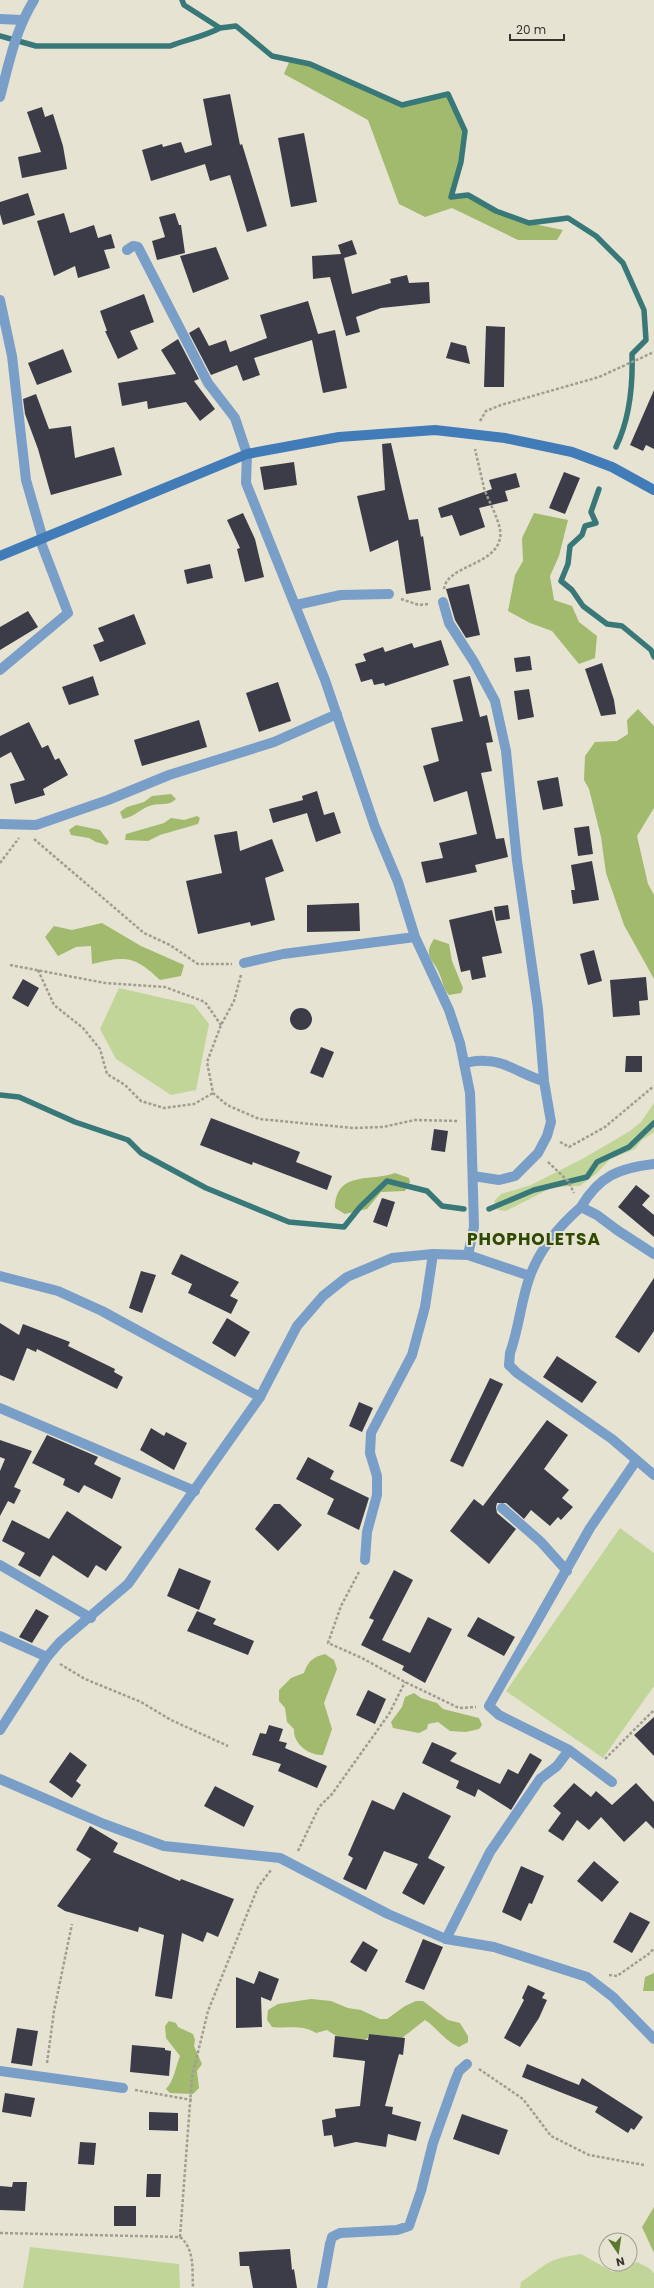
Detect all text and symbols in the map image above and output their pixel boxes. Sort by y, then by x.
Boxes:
scale bar [510,16,564,42]
text: 20 m [516,21,546,38]
district label: PHOPHOLETSA [467,1227,601,1251]
north arrow [598,2232,638,2272]
text: N [614,2253,626,2270]

